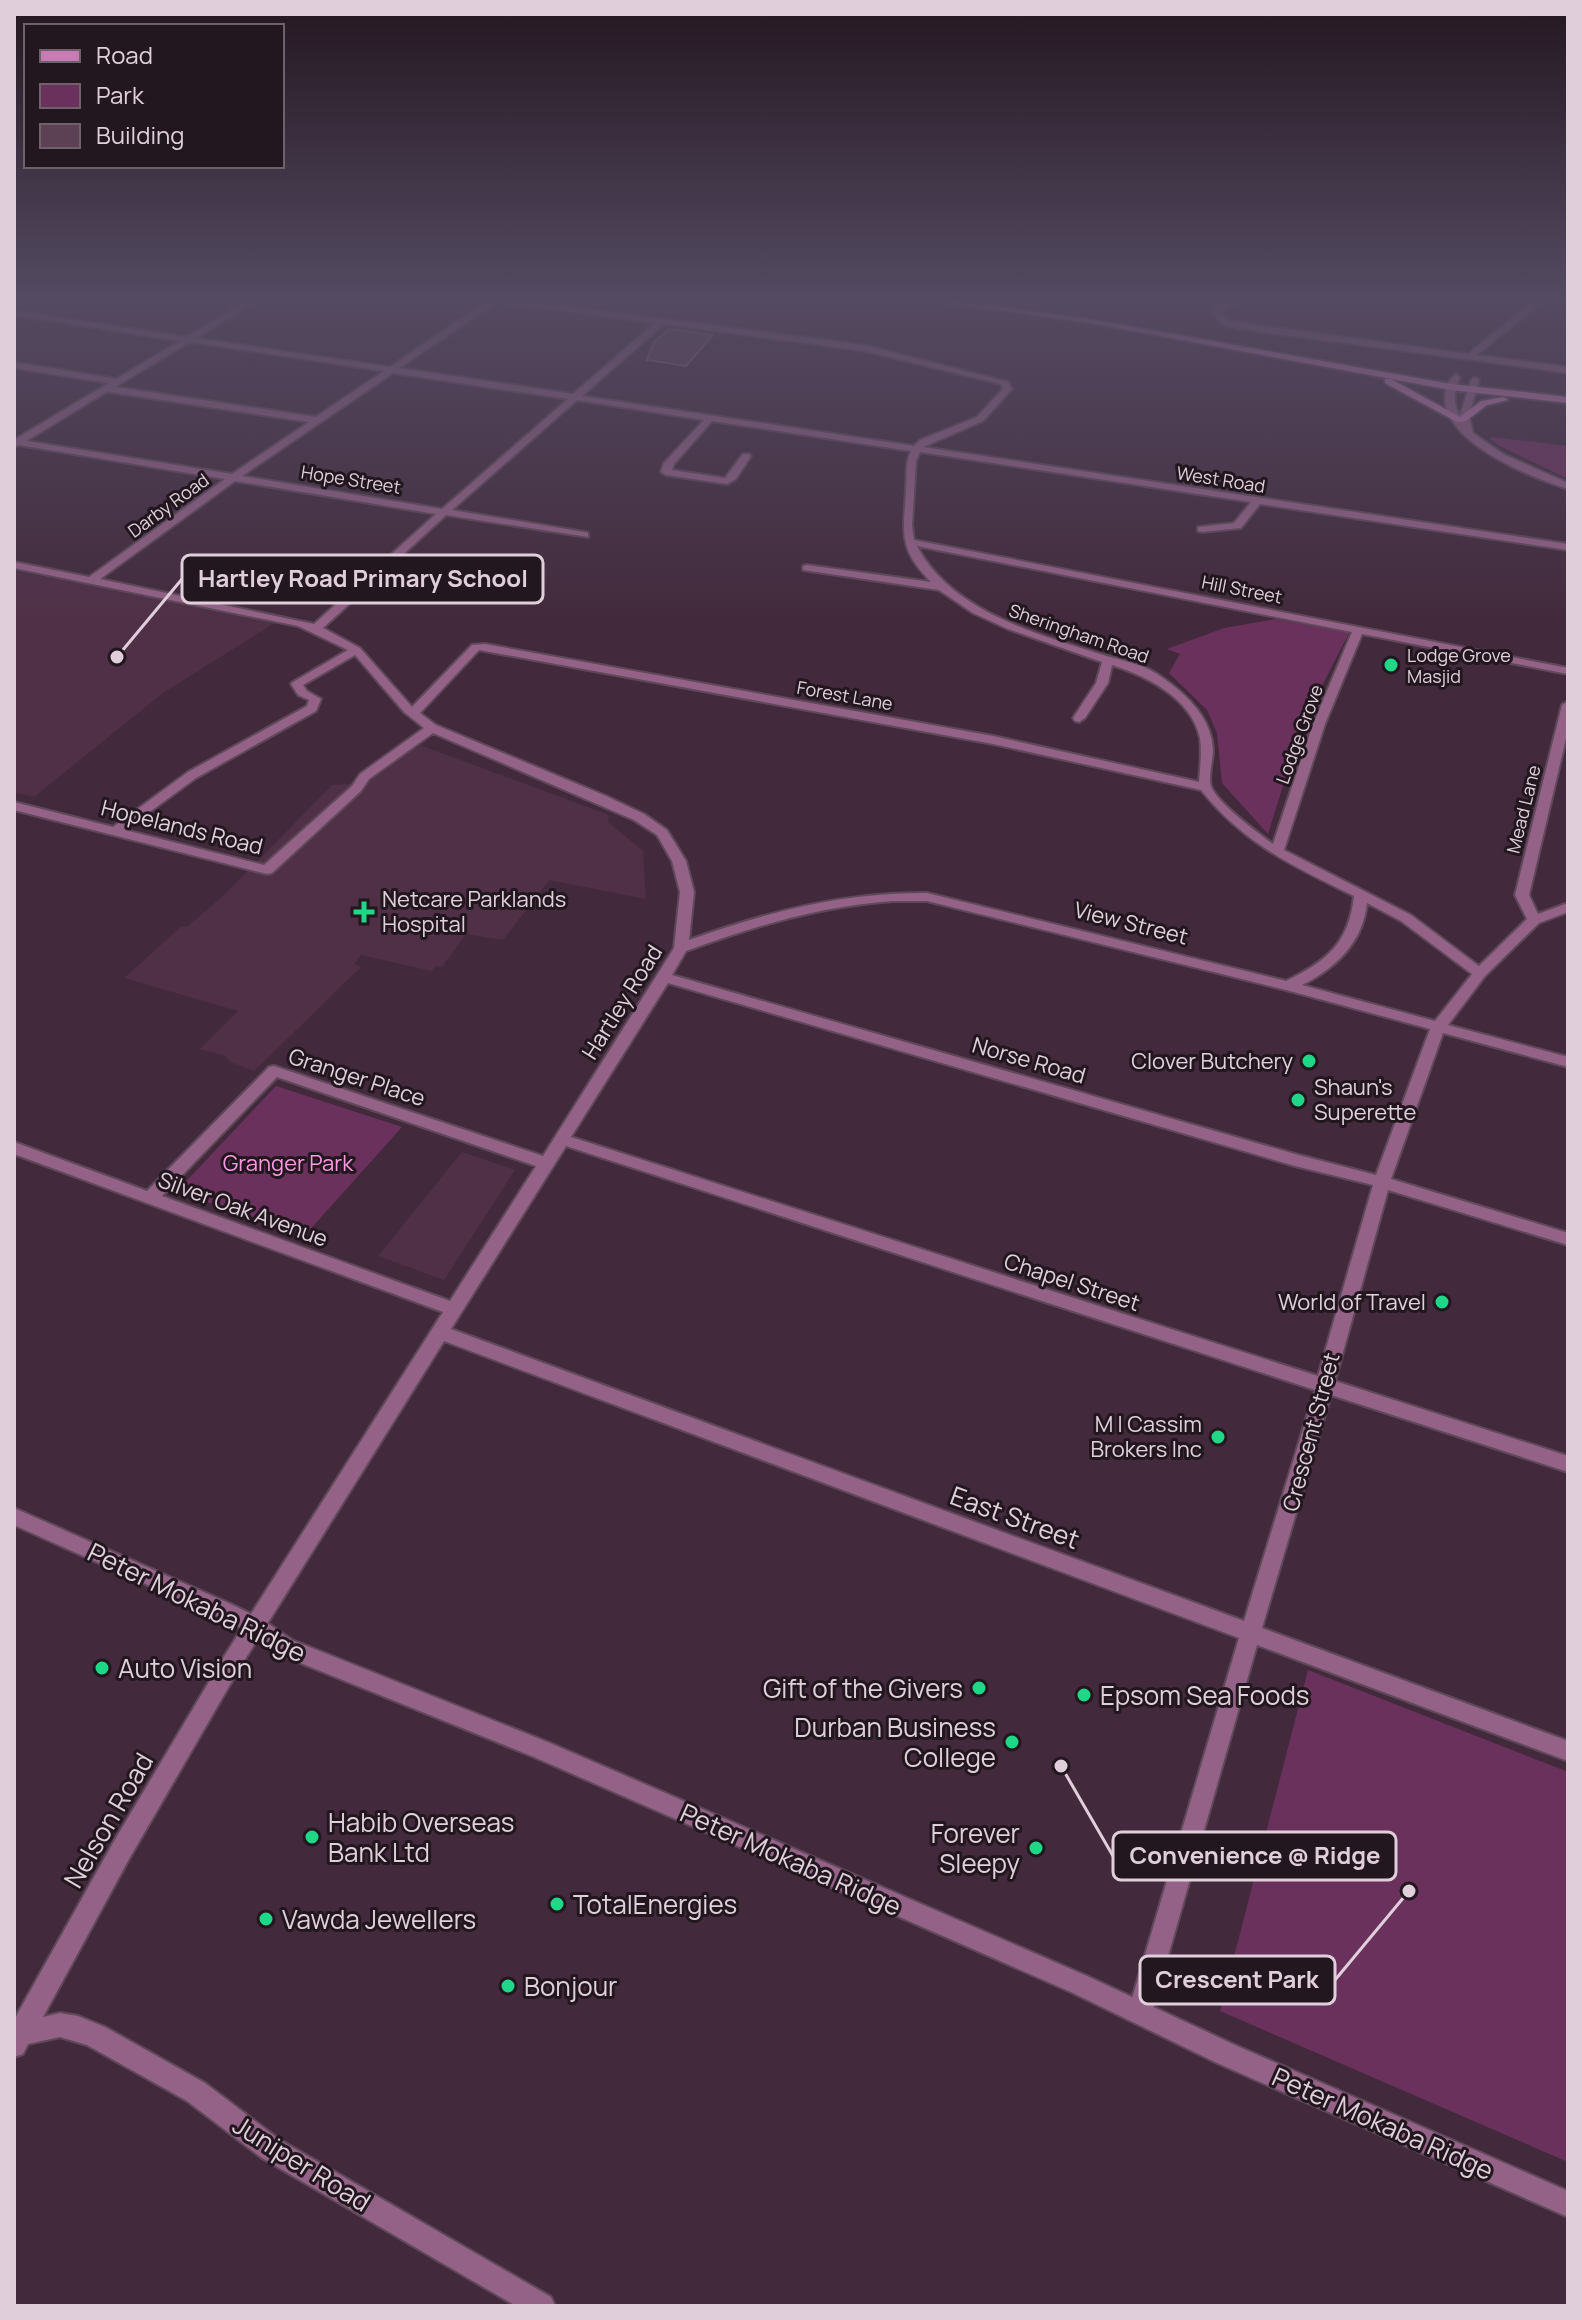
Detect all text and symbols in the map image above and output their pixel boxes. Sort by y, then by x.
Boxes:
legend [24,24,284,168]
text: Road [96,38,153,71]
text: Park [96,78,145,111]
text: Building [96,118,184,151]
street label: Hope Street [299,459,403,499]
street label: West Road [1175,460,1267,498]
street label: Darby Road [123,468,213,542]
callout: Hartley Road Primary School [182,555,543,603]
text: Hartley Road Primary School [198,561,528,594]
street label: Hill Street [1200,569,1284,609]
street label: Sheringham Road [1006,598,1152,668]
place label: Lodge Grove Masjid [1407,643,1511,688]
marker: Lodge Grove Masjid [1382,656,1400,674]
street label: Forest Lane [795,675,895,715]
street label: Lodge Grove [1270,681,1328,787]
street label: Mead Lane [1500,762,1546,856]
street label: Hopelands Road [98,792,266,862]
place label: Netcare Parklands Hospital [382,884,566,939]
street label: View Street [1071,894,1191,952]
marker: Netcare Parklands Hospital [353,901,375,923]
street label: Hartley Road [575,939,669,1065]
street label: Norse Road [969,1030,1089,1090]
street label: Granger Place [285,1041,429,1113]
place label: Clover Butchery [1131,1046,1293,1076]
marker: Clover Butchery [1300,1052,1318,1070]
place label: Shaun's Superette [1314,1072,1416,1127]
marker: Shaun's Superette [1289,1091,1307,1109]
park label: Granger Park [223,1148,354,1178]
street label: Silver Oak Avenue [154,1164,332,1254]
street label: Chapel Street [1000,1246,1144,1318]
place label: World of Travel [1278,1287,1426,1317]
marker: World of Travel [1433,1293,1451,1311]
street label: Crescent Street [1275,1349,1347,1515]
place label: M I Cassim Brokers Inc [1090,1409,1202,1464]
marker: M I Cassim Brokers Inc [1209,1428,1227,1446]
street label: East Street [945,1477,1085,1557]
street label: Peter Mokaba Ridge [82,1534,312,1670]
place label: Auto Vision [118,1650,252,1686]
marker: Auto Vision [93,1659,111,1677]
place label: Gift of the Givers [763,1670,963,1706]
place label: Epsom Sea Foods [1100,1677,1309,1713]
marker: Gift of the Givers [970,1679,988,1697]
marker: Epsom Sea Foods [1075,1686,1093,1704]
place label: Durban Business College [794,1709,996,1775]
marker: Durban Business College [1003,1733,1021,1751]
street label: Nelson Road [55,1746,161,1894]
street label: Peter Mokaba Ridge [675,1794,907,1924]
place label: Habib Overseas Bank Ltd [328,1804,515,1870]
place label: Forever Sleepy [931,1815,1020,1881]
marker: Habib Overseas Bank Ltd [303,1828,321,1846]
callout: Convenience @ Ridge [1113,1832,1396,1880]
text: Convenience @ Ridge [1129,1838,1381,1871]
marker: Forever Sleepy [1027,1839,1045,1857]
place label: TotalEnergies [573,1886,737,1922]
marker: TotalEnergies [548,1895,566,1913]
place label: Vawda Jewellers [282,1901,476,1937]
marker: Vawda Jewellers [257,1910,275,1928]
callout: Crescent Park [1140,1956,1335,2004]
text: Crescent Park [1155,1962,1320,1995]
place label: Bonjour [524,1968,617,2004]
marker: Bonjour [499,1977,517,1995]
street label: Peter Mokaba Ridge [1267,2058,1499,2188]
street label: Juniper Road [226,2106,378,2220]

